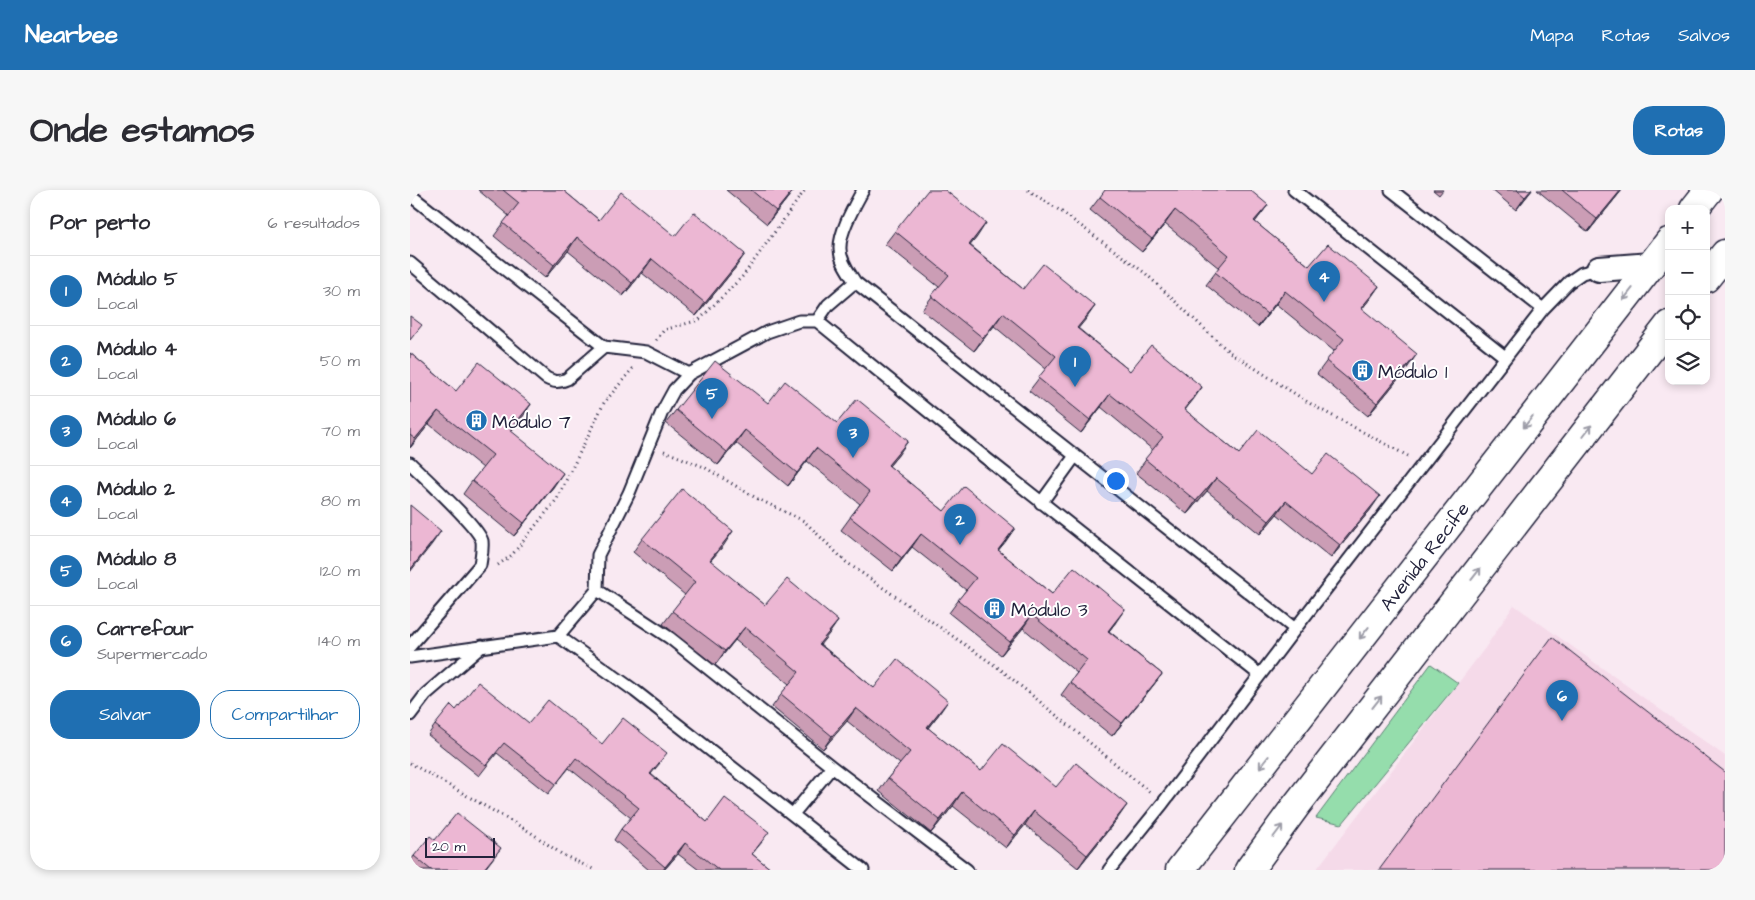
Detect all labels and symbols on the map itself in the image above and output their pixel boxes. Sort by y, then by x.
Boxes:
pin: 4 [1308,261,1340,302]
one-way arrow [1623,287,1633,301]
pin: 1 [1059,346,1091,387]
building icon: Módulo 1 [1350,359,1374,383]
place label: Módulo 1 [1378,359,1448,386]
pin: 5 [696,378,728,419]
building icon: Módulo 7 [464,409,488,433]
place label: Módulo 7 [492,409,571,436]
one-way arrow [1523,415,1534,428]
pin: 3 [837,417,869,458]
one-way arrow [1581,425,1592,438]
your location [1103,468,1129,494]
street label: Avenida Recife [1374,497,1476,617]
pin: 2 [944,504,976,545]
one-way arrow [1471,568,1482,581]
building icon: Módulo 3 [983,597,1007,621]
place label: Módulo 3 [1011,597,1088,624]
one-way arrow [1358,626,1369,639]
pin: 6 [1546,680,1578,721]
one-way arrow [1372,695,1382,709]
one-way arrow [1259,755,1270,768]
one-way arrow [1273,824,1283,838]
scale bar [425,835,495,858]

